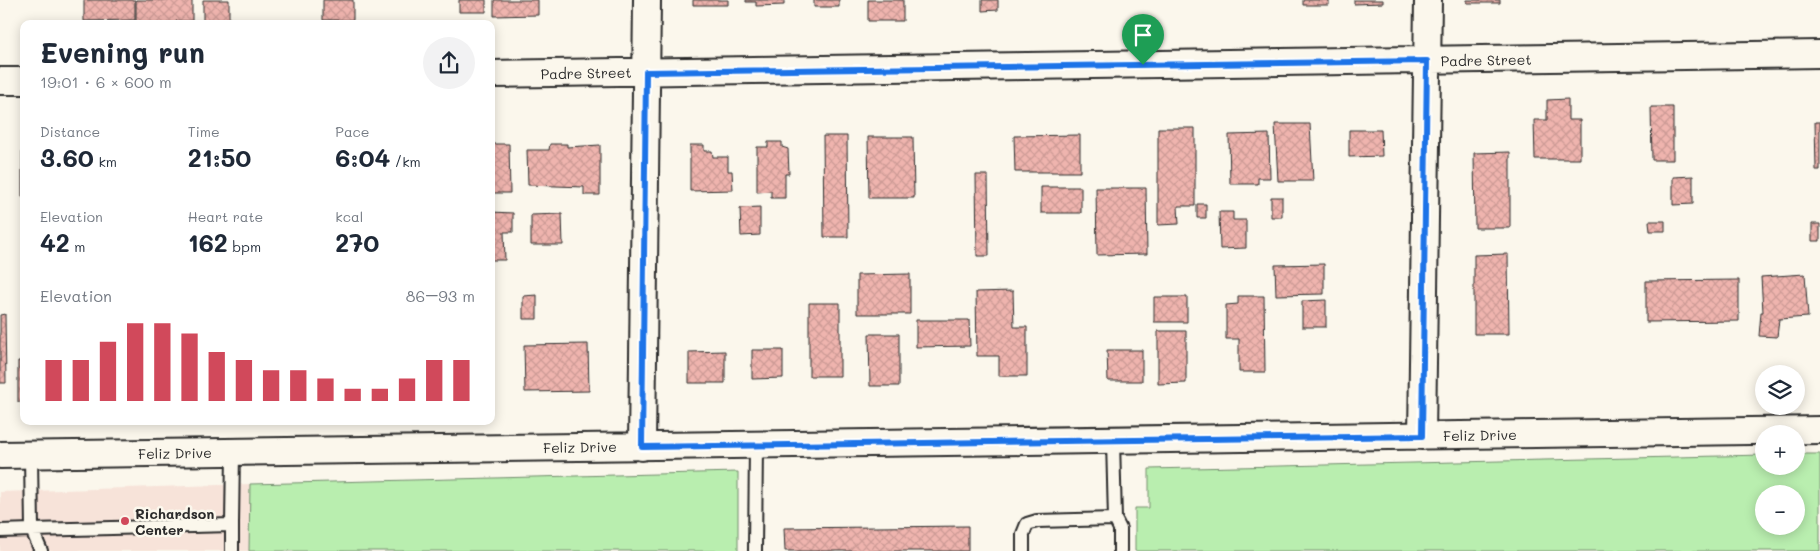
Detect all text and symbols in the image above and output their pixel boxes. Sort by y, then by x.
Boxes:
pin [1122,14,1164,65]
icon: arrive [1129,21,1157,49]
text: Evening run [40,34,205,70]
button: share [423,37,475,89]
street label: Padre Street [1440,50,1532,70]
street label: Padre Street [540,63,632,83]
text: 19:01 · 6 × 600 m [40,71,172,92]
text: Distance [40,122,100,141]
text: Time [188,122,220,141]
text: Pace [335,122,370,141]
text: 3.60 [40,141,94,173]
text: 21:50 [188,141,251,173]
text: 6:04 [335,141,390,173]
text: km [94,152,117,171]
text: /km [390,152,421,171]
text: Elevation [40,207,103,226]
text: Heart rate [188,207,263,226]
text: kcal [335,207,363,226]
text: 42 [40,226,70,258]
text: 162 [188,226,228,258]
text: 270 [335,226,379,258]
text: m [70,237,85,256]
text: bpm [228,237,261,256]
text: Elevation [40,285,112,306]
text: 86–93 m [406,285,475,306]
map controls [1755,365,1805,535]
button: layers [1755,365,1805,415]
street label: Feliz Drive [1443,425,1517,445]
button: + [1755,425,1805,475]
street label: Feliz Drive [543,437,617,457]
street label: Feliz Drive [138,443,212,463]
button: − [1755,485,1805,535]
place label: Richardson Center [135,504,214,539]
marker: Richardson Center [119,515,131,527]

